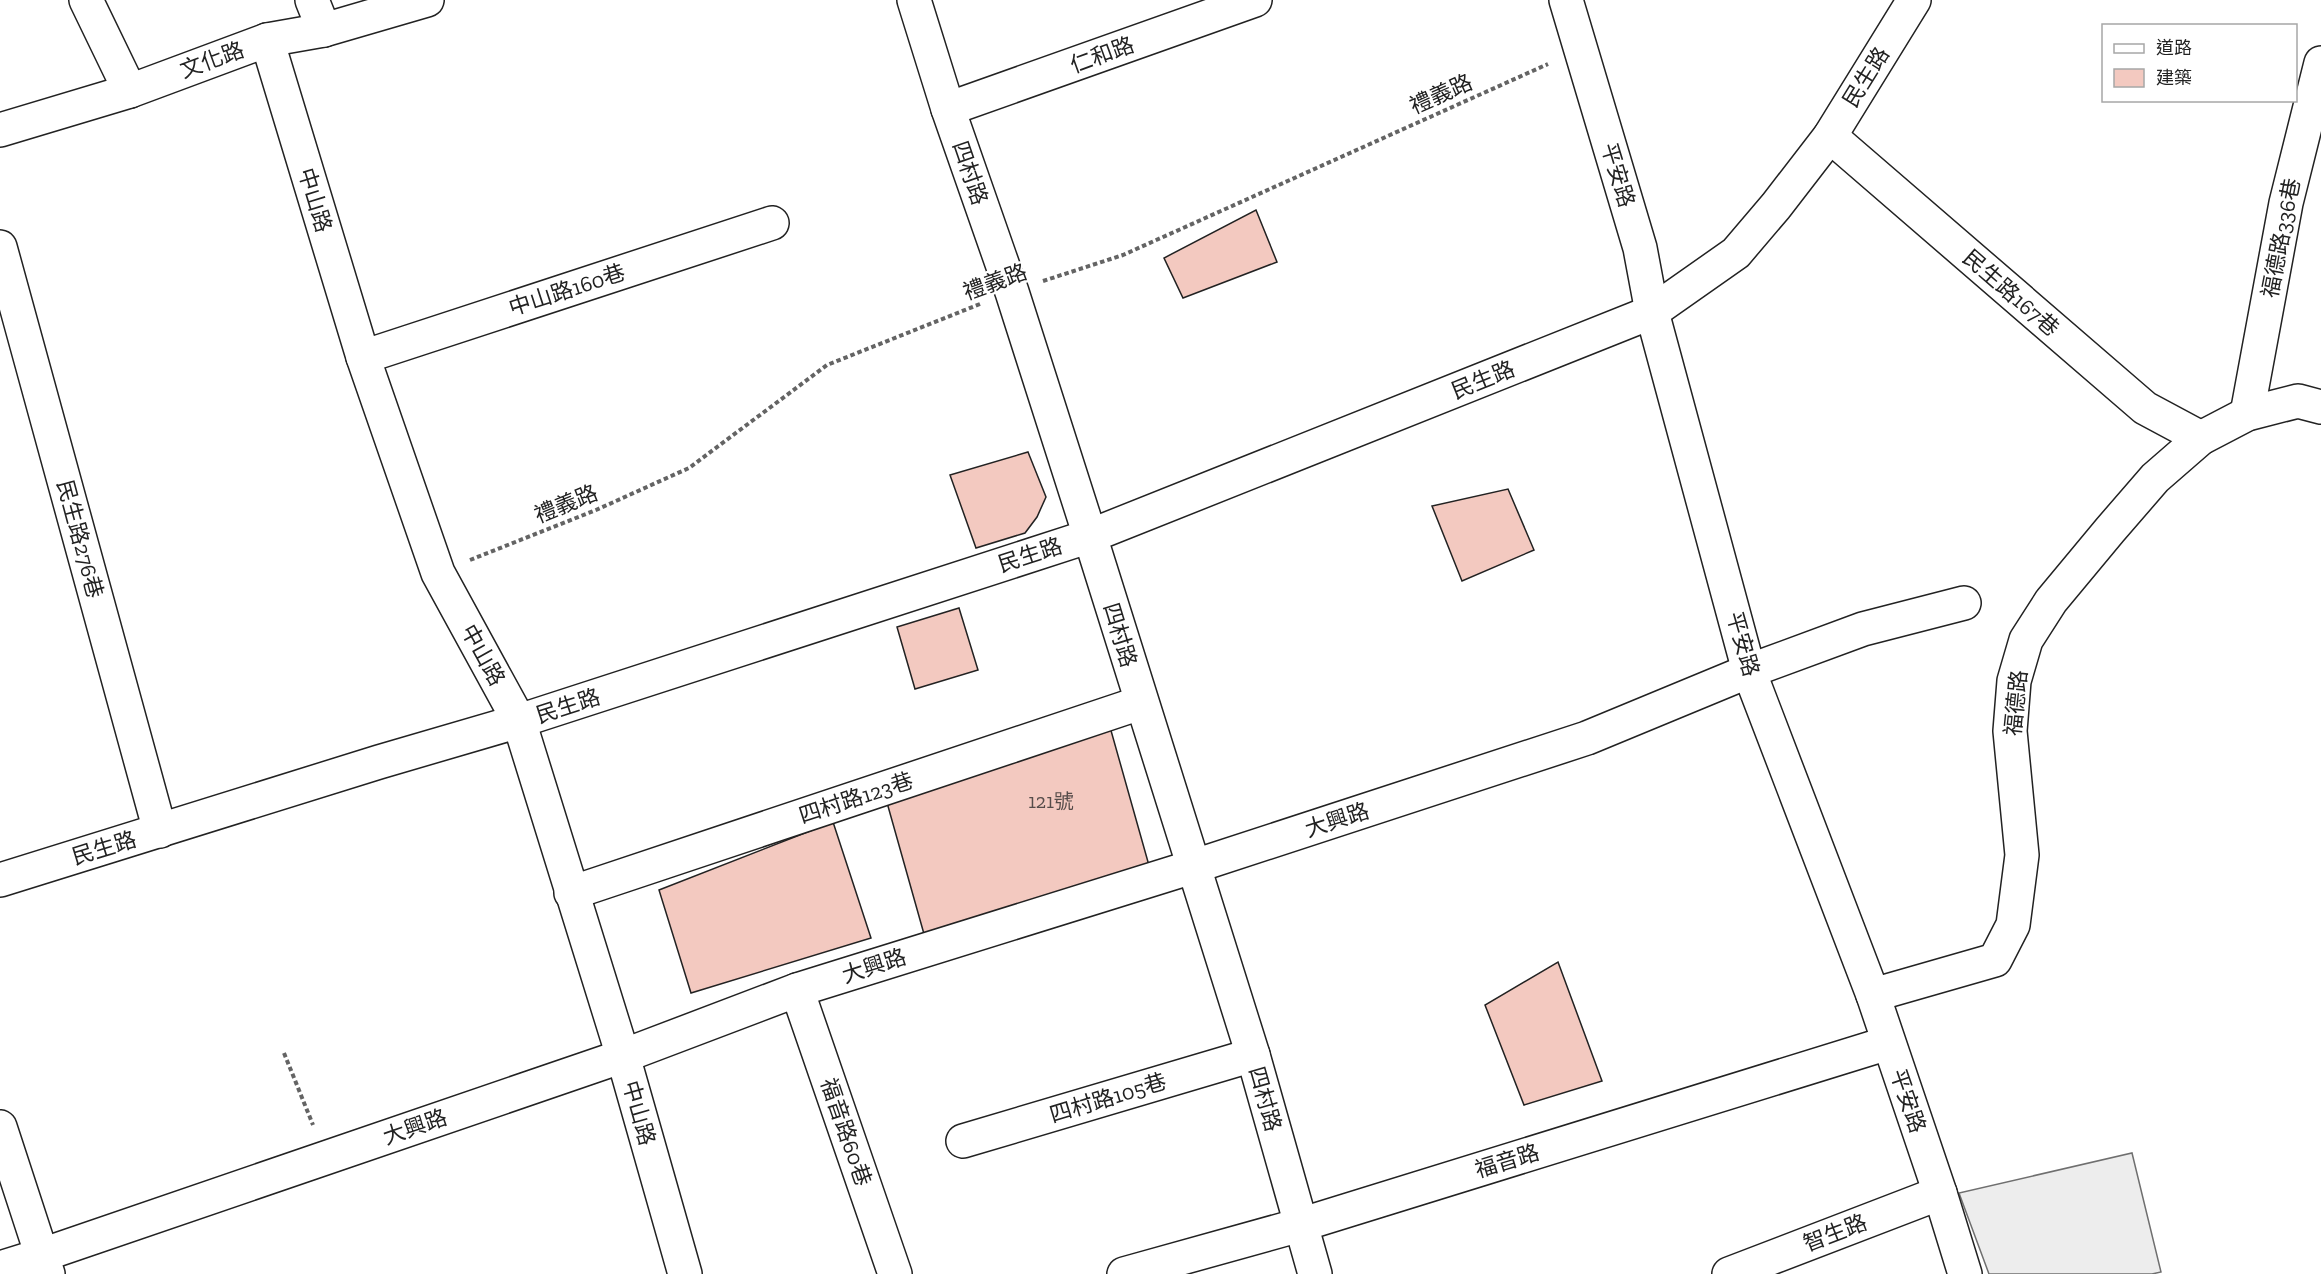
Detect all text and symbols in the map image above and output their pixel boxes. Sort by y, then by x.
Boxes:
legend [2102,24,2297,102]
street label: 仁和路 [1066,31,1138,79]
street label: 文化路 [176,36,248,84]
text: 道路 [2156,37,2192,59]
street label: 民生路 [1837,42,1895,112]
text: 建築 [2156,67,2192,89]
street label: 禮義路 [1405,68,1477,120]
street label: 四村路 [946,137,994,209]
street label: 平安路 [1595,139,1641,211]
street label: 中山路 [292,164,338,236]
street label: 福德路336巷 [2256,176,2306,300]
street label: 民生路167巷 [1957,244,2065,342]
street label: 中山路160巷 [505,258,629,322]
street label: 禮義路 [959,258,1031,306]
street label: 民生路 [1447,355,1519,405]
street label: 民生路276巷 [51,477,109,601]
street label: 禮義路 [530,479,602,529]
street label: 民生路 [994,532,1066,578]
street label: 四村路 [1097,599,1143,671]
street label: 平安路 [1721,609,1765,679]
street label: 中山路 [455,620,511,690]
street label: 福德路 [1999,669,2033,737]
street label: 民生路 [532,683,604,729]
street label: 四村路123巷 [795,767,917,829]
house number: 121號 [1028,789,1074,813]
street label: 大興路 [1301,797,1373,843]
street label: 民生路 [68,825,140,871]
street label: 大興路 [838,943,910,989]
street label: 四村路 [1243,1064,1287,1134]
street label: 平安路 [1884,1065,1932,1137]
street label: 四村路105巷 [1046,1067,1170,1129]
street label: 福音路60巷 [815,1074,877,1190]
street label: 中山路 [617,1078,661,1148]
street label: 大興路 [379,1103,451,1151]
street label: 福音路 [1471,1138,1543,1184]
street label: 智生路 [1799,1209,1871,1257]

